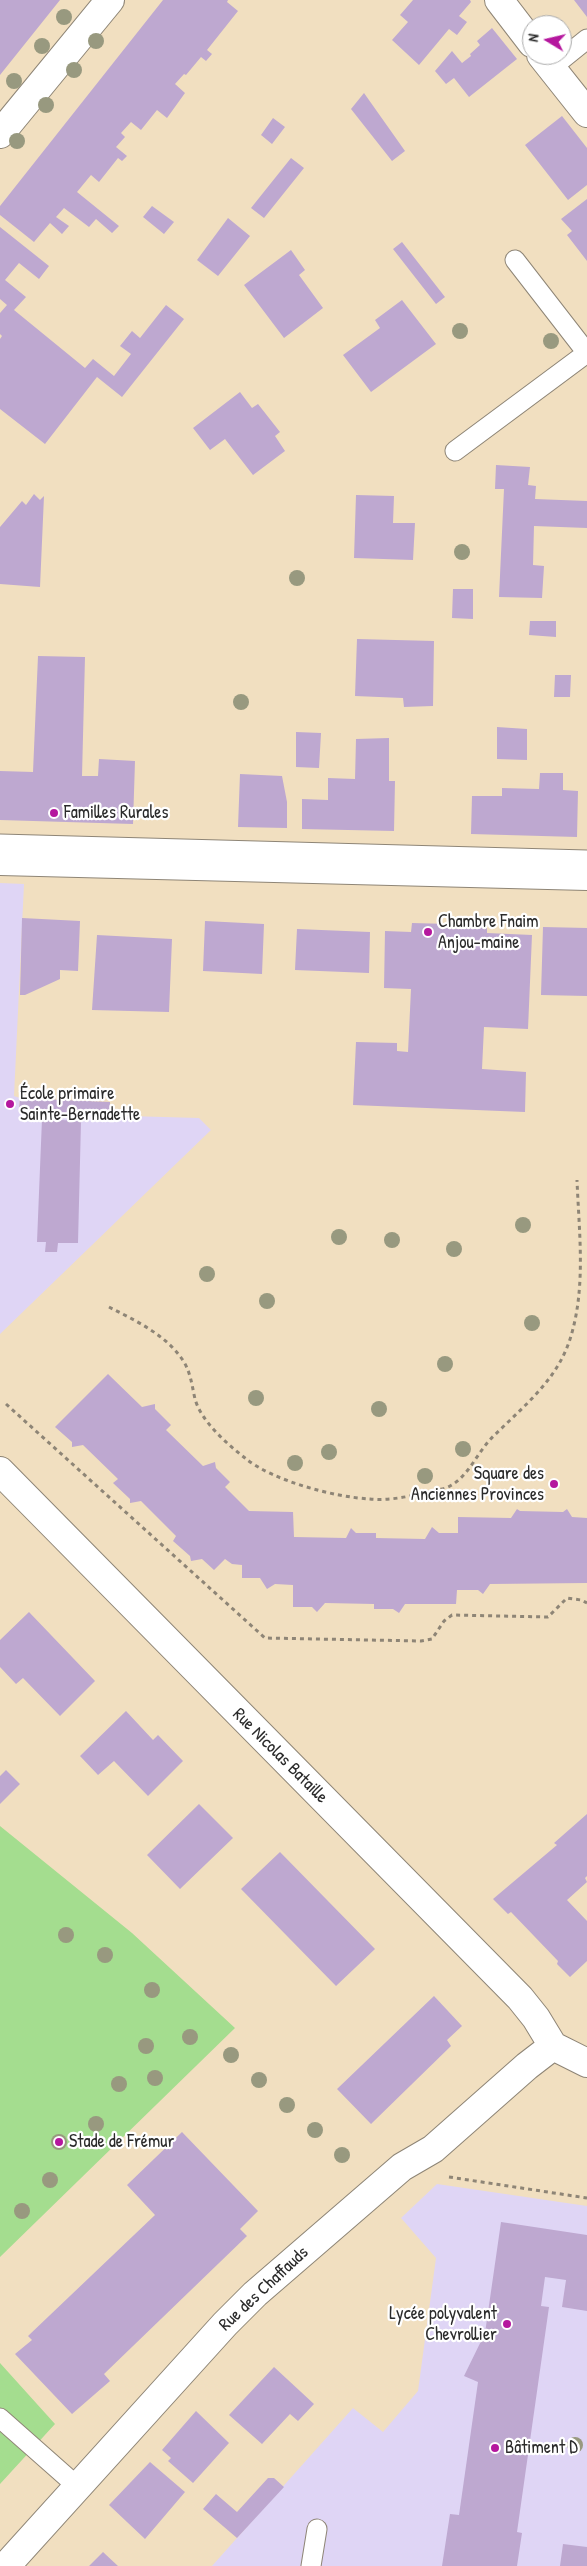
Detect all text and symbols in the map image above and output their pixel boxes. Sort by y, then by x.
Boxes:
north arrow [522,15,572,65]
text: N [523,33,543,43]
place label: Familles Rurales [64,802,168,824]
marker: Familles Rurales [48,807,60,819]
place label: Chambre Fnaim Anjou-maine [438,911,539,954]
marker: Chambre Fnaim Anjou-maine [422,926,434,938]
place label: École primaire Sainte-Bernadette [20,1083,140,1126]
marker: École primaire Sainte-Bernadette [4,1098,16,1110]
place label: Square des Anciennes Provinces [411,1463,544,1506]
marker: Square des Anciennes Provinces [548,1478,560,1490]
street label: Rue Nicolas Bataille [228,1704,332,1808]
place label: Stade de Frémur [69,2131,174,2153]
marker: Stade de Frémur [53,2136,65,2148]
street label: Rue des Chaffauds [215,2242,313,2336]
place label: Lycée polyvalent Chevrollier [389,2303,497,2346]
marker: Lycée polyvalent Chevrollier [501,2318,513,2330]
place label: Bâtiment D [505,2437,578,2459]
marker: Bâtiment D [489,2442,501,2454]

